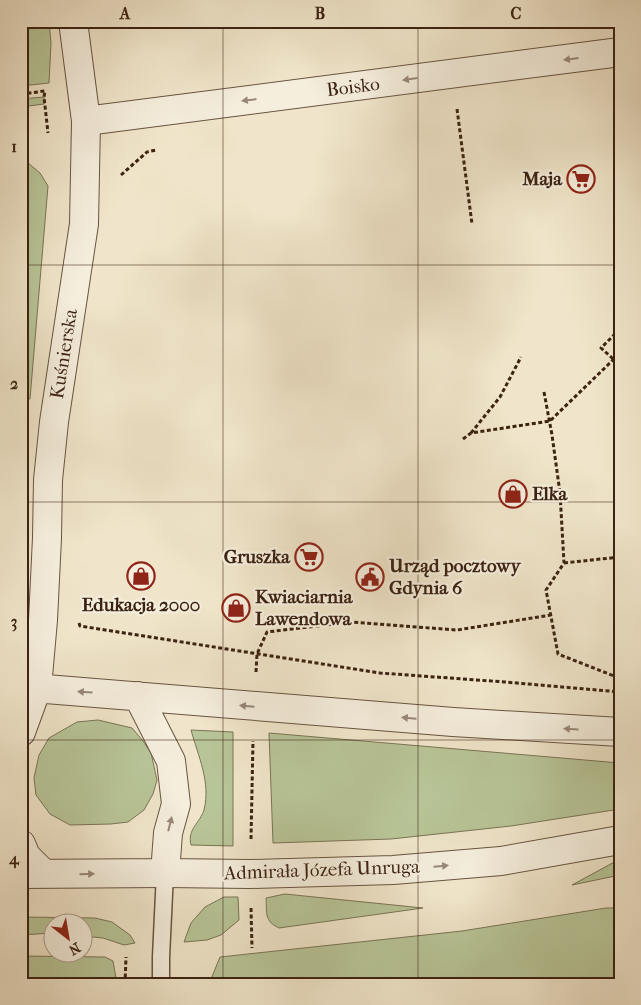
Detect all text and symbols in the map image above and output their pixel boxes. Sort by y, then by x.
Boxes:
text: A [119,4,131,23]
text: B [315,4,325,23]
text: C [511,4,522,23]
one-way arrow [563,55,579,63]
street label: Boisko [325,73,381,101]
one-way arrow [402,76,418,84]
one-way arrow [241,96,257,104]
text: 1 [11,137,17,156]
supermarket icon: Maja [566,164,596,194]
place label: Maja [521,168,563,190]
street label: Kuśnierska [46,307,82,401]
text: 2 [10,374,18,393]
shop icon: Elka [498,479,528,509]
place label: Elka [532,483,569,505]
supermarket icon: Gruszka [294,542,324,572]
place label: Gruszka [224,546,291,568]
place label: Urząd pocztowy Gdynia 6 [388,555,521,599]
shop icon: Edukacja 2000 [126,561,156,591]
public building icon: Urząd pocztowy Gdynia 6 [355,562,385,592]
place label: Kwiaciarnia Lawendowa [255,586,354,630]
shop icon: Kwiaciarnia Lawendowa [221,593,251,623]
place label: Edukacja 2000 [82,594,200,616]
text: 3 [11,612,17,632]
one-way arrow [77,688,93,696]
one-way arrow [239,702,255,710]
one-way arrow [401,714,417,722]
one-way arrow [563,724,579,732]
one-way arrow [166,817,174,832]
text: 4 [8,849,20,869]
street label: Admirała Józefa Unruga [223,856,421,884]
one-way arrow [433,862,449,870]
one-way arrow [80,870,96,878]
north arrow [42,912,92,962]
text: N [65,939,83,959]

